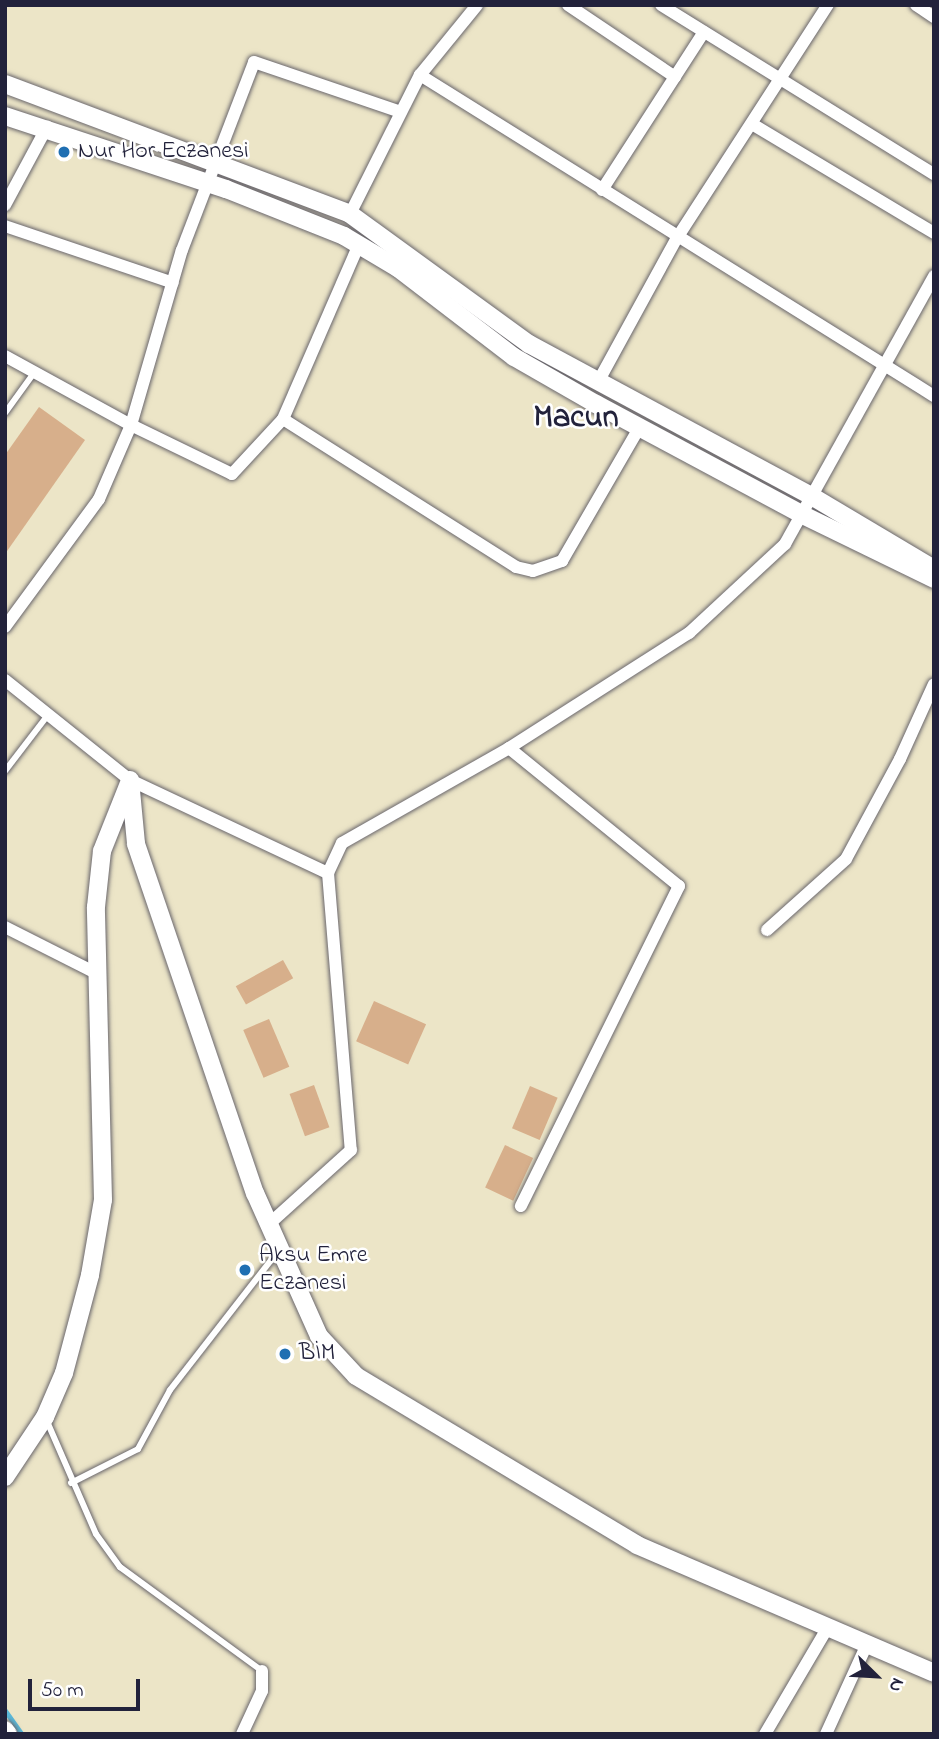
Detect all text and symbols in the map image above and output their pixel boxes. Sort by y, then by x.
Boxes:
place label: Nur Hor Eczanesi [78,138,248,166]
marker: Nur Hor Eczanesi [56,144,72,160]
district label: Macun [534,400,618,438]
place label: Aksu Emre Eczanesi [259,1242,368,1298]
marker: Aksu Emre Eczanesi [237,1262,253,1278]
place label: BİM [299,1340,335,1368]
marker: BİM [277,1346,293,1362]
north arrow [841,1641,911,1711]
scale bar [32,1666,144,1710]
text: N [881,1673,911,1696]
text: 50 m [41,1676,84,1706]

